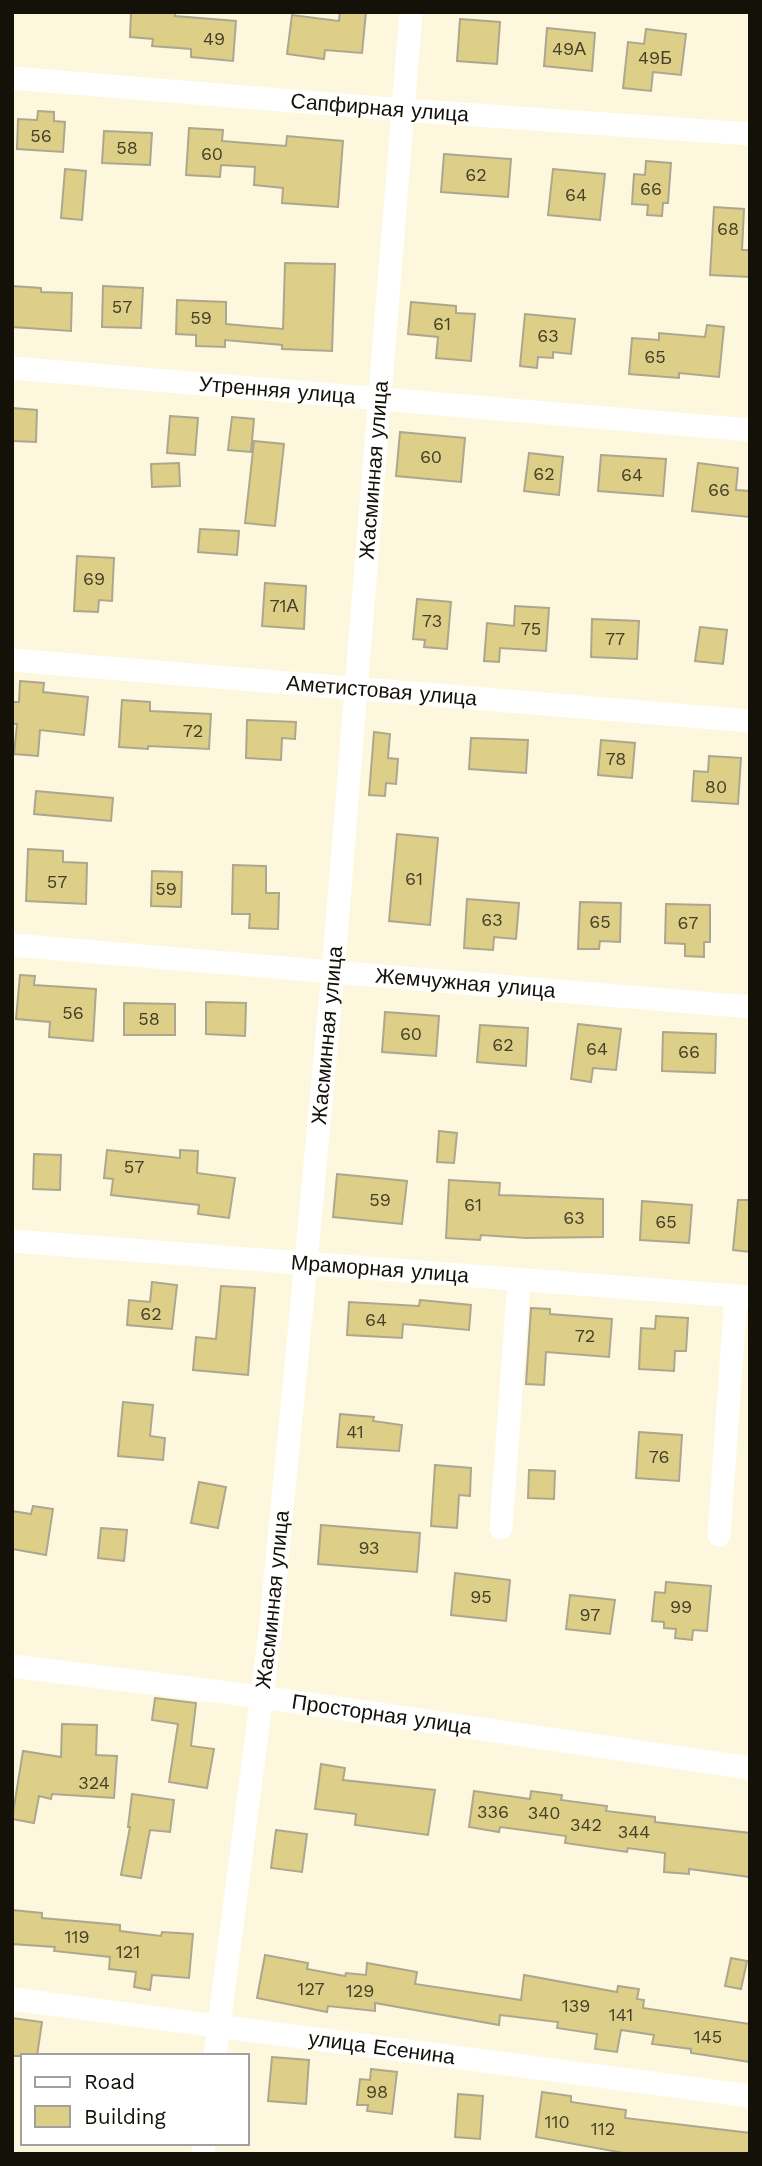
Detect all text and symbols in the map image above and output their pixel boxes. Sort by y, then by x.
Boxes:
house number: 49 [203,28,225,49]
house number: 49А [552,38,586,59]
house number: 49Б [638,47,672,68]
street label: Сапфирная улица [290,88,470,127]
house number: 56 [30,125,52,146]
house number: 58 [116,137,138,158]
house number: 60 [201,143,223,164]
house number: 62 [465,164,487,185]
house number: 66 [640,178,662,199]
house number: 64 [565,184,587,205]
house number: 68 [717,218,739,239]
house number: 57 [112,296,132,317]
house number: 59 [190,307,212,328]
house number: 61 [433,313,451,334]
house number: 63 [537,325,559,346]
house number: 65 [644,346,666,367]
street label: Утренняя улица [198,371,357,409]
street label: Жасминная улица [354,380,393,561]
house number: 60 [420,446,442,467]
house number: 62 [533,463,555,484]
house number: 64 [621,464,643,485]
house number: 66 [708,479,730,500]
house number: 69 [83,568,105,589]
house number: 71А [269,595,299,616]
house number: 73 [422,610,442,631]
house number: 75 [521,618,541,639]
house number: 77 [605,628,625,649]
street label: Аметистовая улица [285,670,478,710]
house number: 72 [183,720,203,741]
house number: 78 [606,748,626,769]
house number: 80 [705,776,727,797]
house number: 61 [405,868,423,889]
house number: 57 [47,871,67,892]
house number: 59 [155,878,177,899]
house number: 63 [481,909,503,930]
house number: 65 [589,911,611,932]
house number: 67 [678,912,698,933]
street label: Жасминная улица [306,945,347,1126]
street label: Жемчужная улица [374,963,557,1003]
house number: 56 [62,1002,84,1023]
house number: 58 [138,1008,160,1029]
house number: 60 [400,1023,422,1044]
house number: 62 [492,1034,514,1055]
house number: 64 [586,1038,608,1059]
house number: 66 [678,1041,700,1062]
house number: 57 [124,1156,144,1177]
house number: 59 [369,1189,391,1210]
house number: 61 [464,1194,482,1215]
house number: 63 [563,1207,585,1228]
house number: 65 [655,1211,677,1232]
street label: Мраморная улица [290,1249,470,1288]
house number: 62 [140,1303,162,1324]
house number: 64 [365,1309,387,1330]
house number: 72 [575,1325,595,1346]
house number: 41 [346,1421,364,1442]
house number: 76 [649,1446,669,1467]
street label: Жасминная улица [250,1509,294,1690]
house number: 93 [358,1537,380,1558]
house number: 95 [470,1586,492,1607]
house number: 99 [670,1596,692,1617]
house number: 97 [580,1604,600,1625]
street label: Просторная улица [290,1689,474,1739]
house number: 324 [78,1772,110,1793]
house number: 336 [477,1801,509,1822]
house number: 340 [528,1802,560,1823]
house number: 342 [570,1814,602,1835]
house number: 344 [618,1821,650,1842]
house number: 119 [64,1926,90,1947]
house number: 121 [116,1941,140,1962]
house number: 127 [297,1978,325,1999]
house number: 129 [346,1980,374,2001]
house number: 139 [562,1995,590,2016]
house number: 141 [609,2004,633,2025]
street label: улица Есенина [307,2025,457,2069]
house number: 145 [694,2026,722,2047]
legend [21,2054,248,2145]
text: Road [84,2069,135,2094]
house number: 98 [366,2081,388,2102]
text: Building [84,2104,166,2129]
house number: 110 [544,2111,570,2132]
house number: 112 [591,2118,615,2139]

